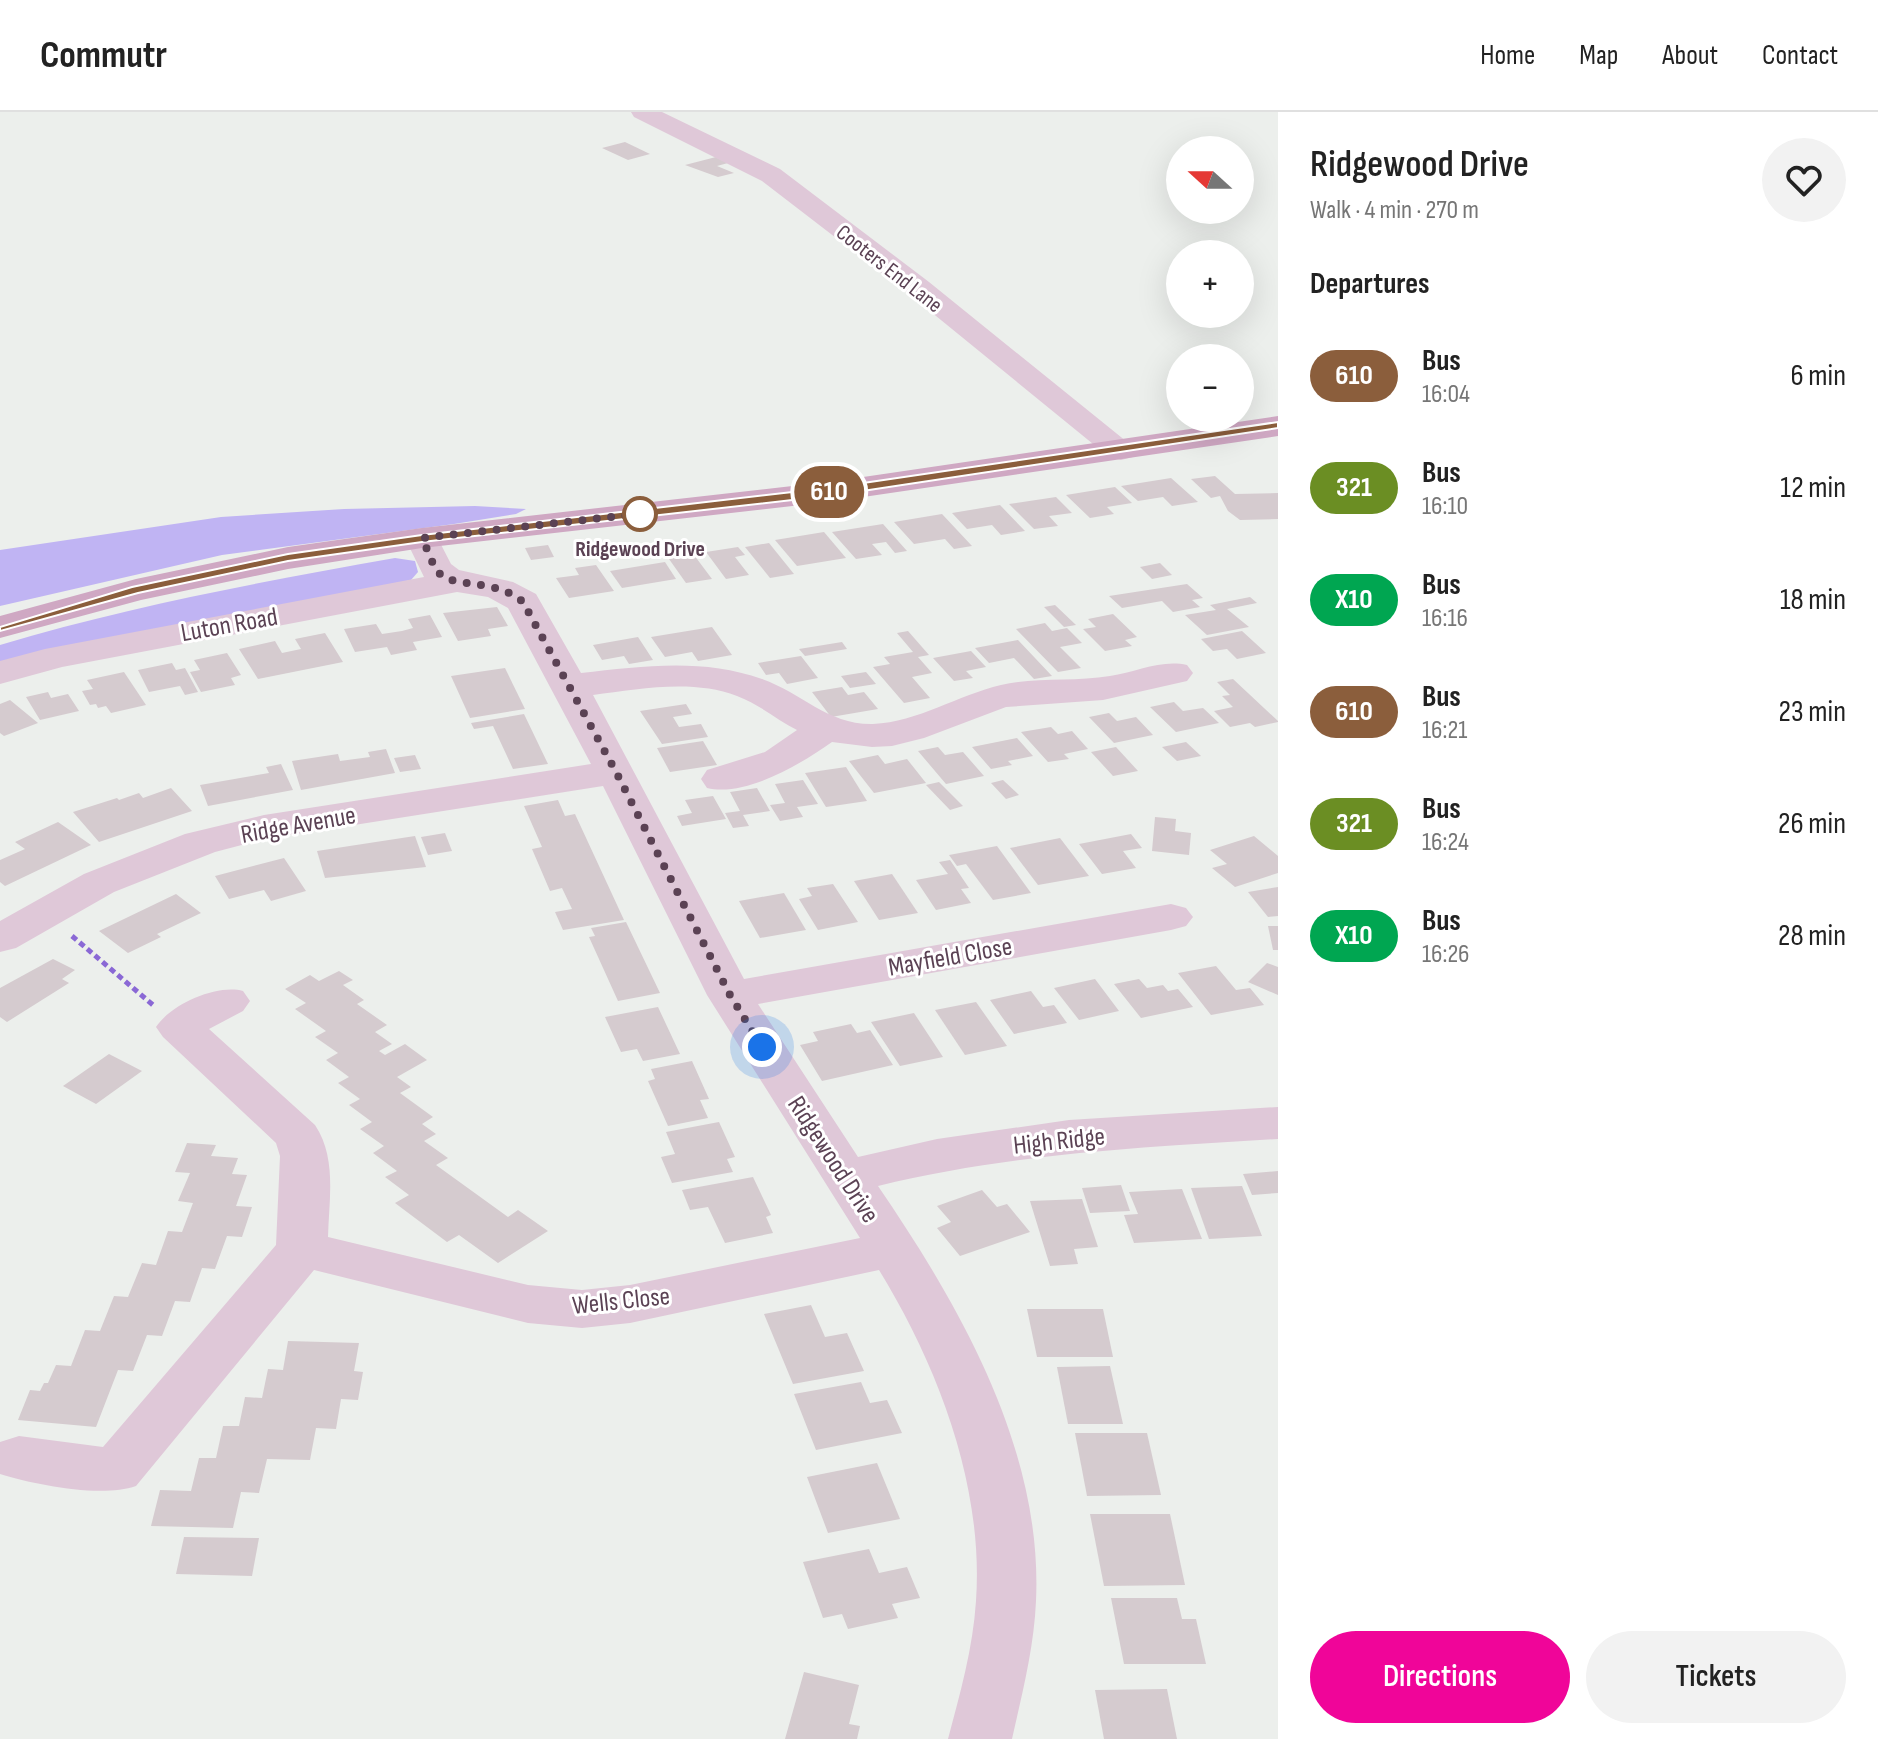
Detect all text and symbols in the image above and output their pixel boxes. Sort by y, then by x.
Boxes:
text: Commutr [40,33,167,78]
text: Home [1480,39,1535,72]
text: Map [1579,39,1618,72]
text: About [1662,39,1718,72]
text: Contact [1762,39,1838,72]
north arrow [1166,136,1254,224]
map controls [1166,136,1254,432]
button: heart [1762,138,1846,222]
text: Ridgewood Drive [1310,142,1529,187]
text: Walk · 4 min · 270 m [1310,195,1479,226]
street label: Cooters End Lane [831,219,948,319]
button: + [1166,240,1254,328]
text: Departures [1310,266,1430,302]
text: Bus [1422,343,1461,379]
button: − [1166,344,1254,432]
text: 6 min [1790,358,1846,394]
text: 610 [1335,359,1373,392]
text: 16:04 [1422,379,1470,410]
text: Bus [1422,455,1461,491]
line badge: 610 [783,466,875,518]
text: 12 min [1780,470,1846,506]
text: 321 [1336,471,1372,504]
text: 610 [810,475,848,508]
text: 16:10 [1422,491,1468,522]
marker: Ridgewood Drive [623,497,657,531]
place label: Ridgewood Drive [575,536,705,563]
text: Bus [1422,567,1461,603]
text: 18 min [1780,582,1846,618]
text: X10 [1335,583,1373,616]
street label: Luton Road [179,602,280,649]
text: 16:16 [1422,603,1468,634]
text: Bus [1422,679,1461,715]
text: 23 min [1779,694,1846,730]
text: 610 [1335,695,1373,728]
text: 16:21 [1422,715,1467,746]
text: Bus [1422,791,1461,827]
street label: Ridge Avenue [238,800,358,851]
text: 26 min [1778,806,1846,842]
text: 321 [1336,807,1372,840]
text: 16:24 [1422,827,1469,858]
text: Bus [1422,903,1461,939]
text: 28 min [1778,918,1846,954]
text: X10 [1335,919,1373,952]
street label: Mayfield Close [886,931,1015,984]
text: 16:26 [1422,939,1470,970]
your location [742,1027,782,1067]
street label: Ridgewood Drive [780,1091,885,1229]
street label: High Ridge [1012,1121,1107,1162]
street label: Wells Close [571,1281,672,1322]
button: Directions [1310,1631,1570,1723]
button: Tickets [1586,1631,1846,1723]

